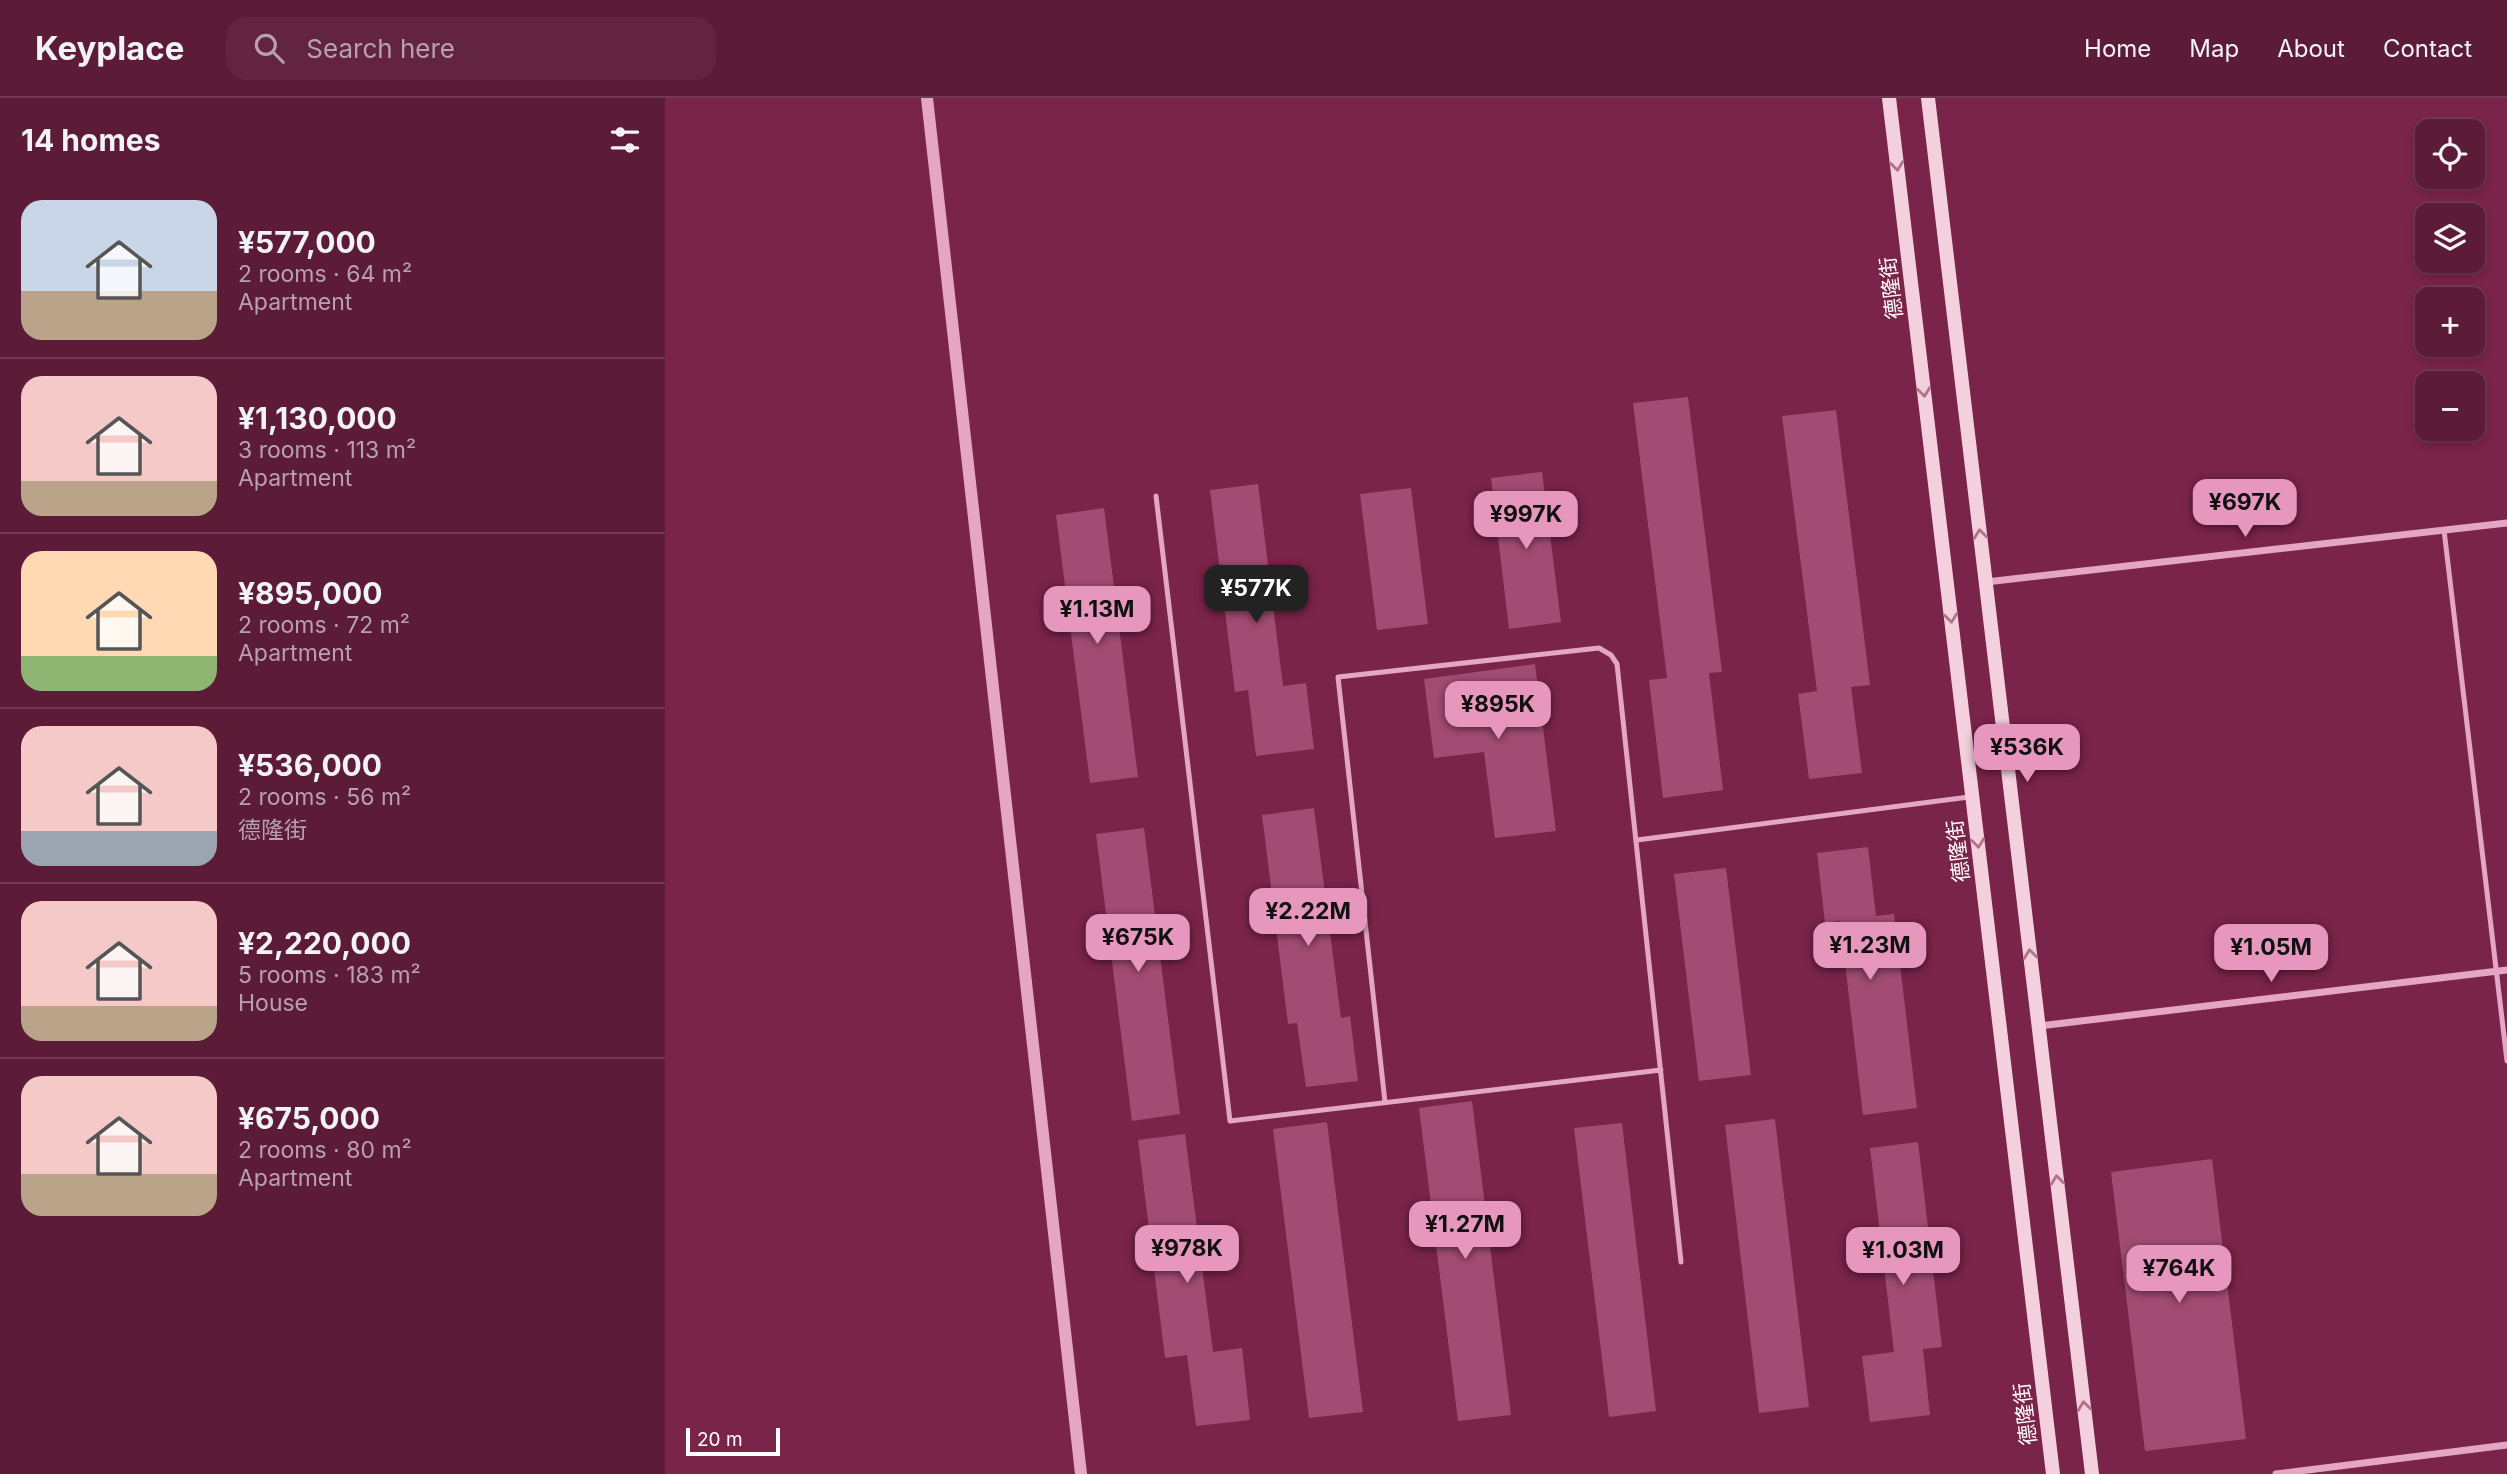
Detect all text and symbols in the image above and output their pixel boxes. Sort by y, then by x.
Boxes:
search box [226,17,716,80]
text: Keyplace [35,28,184,68]
icon: search [250,29,288,67]
text: Search here [306,33,455,64]
text: Home [2084,34,2151,63]
text: Map [2189,34,2239,63]
text: About [2277,34,2345,63]
text: Contact [2383,34,2472,63]
map controls [2415,119,2485,441]
button: locate [2415,119,2485,189]
icon: filters [606,121,644,159]
text: 14 homes [21,122,160,158]
one-way arrow [1890,160,1905,172]
button: layers [2415,203,2485,273]
text: ¥577,000 [238,224,376,260]
icon: home [77,228,161,312]
street label: 德隆街 [1875,255,1907,321]
text: 2 rooms · 64 m² [238,260,412,288]
button: + [2415,287,2485,357]
text: Apartment [238,288,352,316]
button: − [2415,371,2485,441]
one-way arrow [1917,386,1932,398]
text: ¥1,130,000 [238,400,397,436]
icon: home [77,404,161,488]
text: 3 rooms · 113 m² [238,436,416,464]
text: Apartment [238,464,352,492]
pin: ¥697K [2196,480,2294,539]
text: ¥697K [2209,488,2281,516]
pin: ¥997K [1477,491,1575,551]
text: ¥997K [1490,500,1562,528]
one-way arrow [1973,528,1988,540]
pin: ¥577K [1207,566,1305,625]
text: ¥577K [1220,574,1292,602]
text: ¥895,000 [238,575,382,611]
icon: home [77,579,161,663]
pin: ¥1.13M [1040,587,1154,646]
text: ¥1.13M [1060,595,1134,623]
text: 2 rooms · 72 m² [238,611,410,639]
one-way arrow [1943,612,1958,623]
text: Apartment [238,639,352,667]
pin: ¥895K [1449,682,1547,741]
text: ¥895K [1461,690,1535,718]
pin: ¥536K [1978,724,2076,784]
text: ¥536K [1990,733,2064,761]
text: ¥536,000 [238,747,382,783]
icon: home [77,754,161,838]
text: 2 rooms · 56 m² [238,783,411,811]
text: 德隆街 [238,816,307,844]
street label: 德隆街 [1942,818,1974,884]
one-way arrow [1970,838,1985,849]
pin: ¥2.22M [1251,888,1365,948]
text: ¥2.22M [1265,897,1351,925]
pin: ¥675K [1089,914,1187,974]
pin: ¥1.23M [1813,922,1927,982]
text: ¥675K [1102,923,1174,951]
pin: ¥1.05M [2214,924,2328,984]
text: ¥2,220,000 [238,925,411,961]
icon: home [77,929,161,1013]
text: ¥1.23M [1829,931,1911,959]
text: ¥1.05M [2230,933,2312,961]
one-way arrow [2023,949,2038,960]
text: 5 rooms · 183 m² [238,961,421,989]
text: House [238,989,308,1017]
text: ¥675,000 [238,1100,380,1136]
icon: home [77,1104,161,1188]
text: 2 rooms · 80 m² [238,1136,412,1164]
text: Apartment [238,1164,352,1192]
one-way arrow [2050,1174,2065,1185]
pin: ¥1.27M [1408,1202,1522,1261]
text: ¥1.27M [1425,1210,1505,1238]
pin: ¥978K [1138,1226,1236,1285]
pin: ¥1.03M [1846,1228,1960,1287]
text: ¥978K [1151,1234,1223,1262]
text: ¥1.03M [1862,1236,1944,1264]
pin: ¥764K [2130,1246,2228,1305]
text: ¥764K [2142,1254,2216,1282]
street label: 德隆街 [2009,1381,2041,1447]
one-way arrow [2076,1400,2091,1412]
scale bar [686,1425,781,1457]
text: 20 m [697,1428,743,1451]

